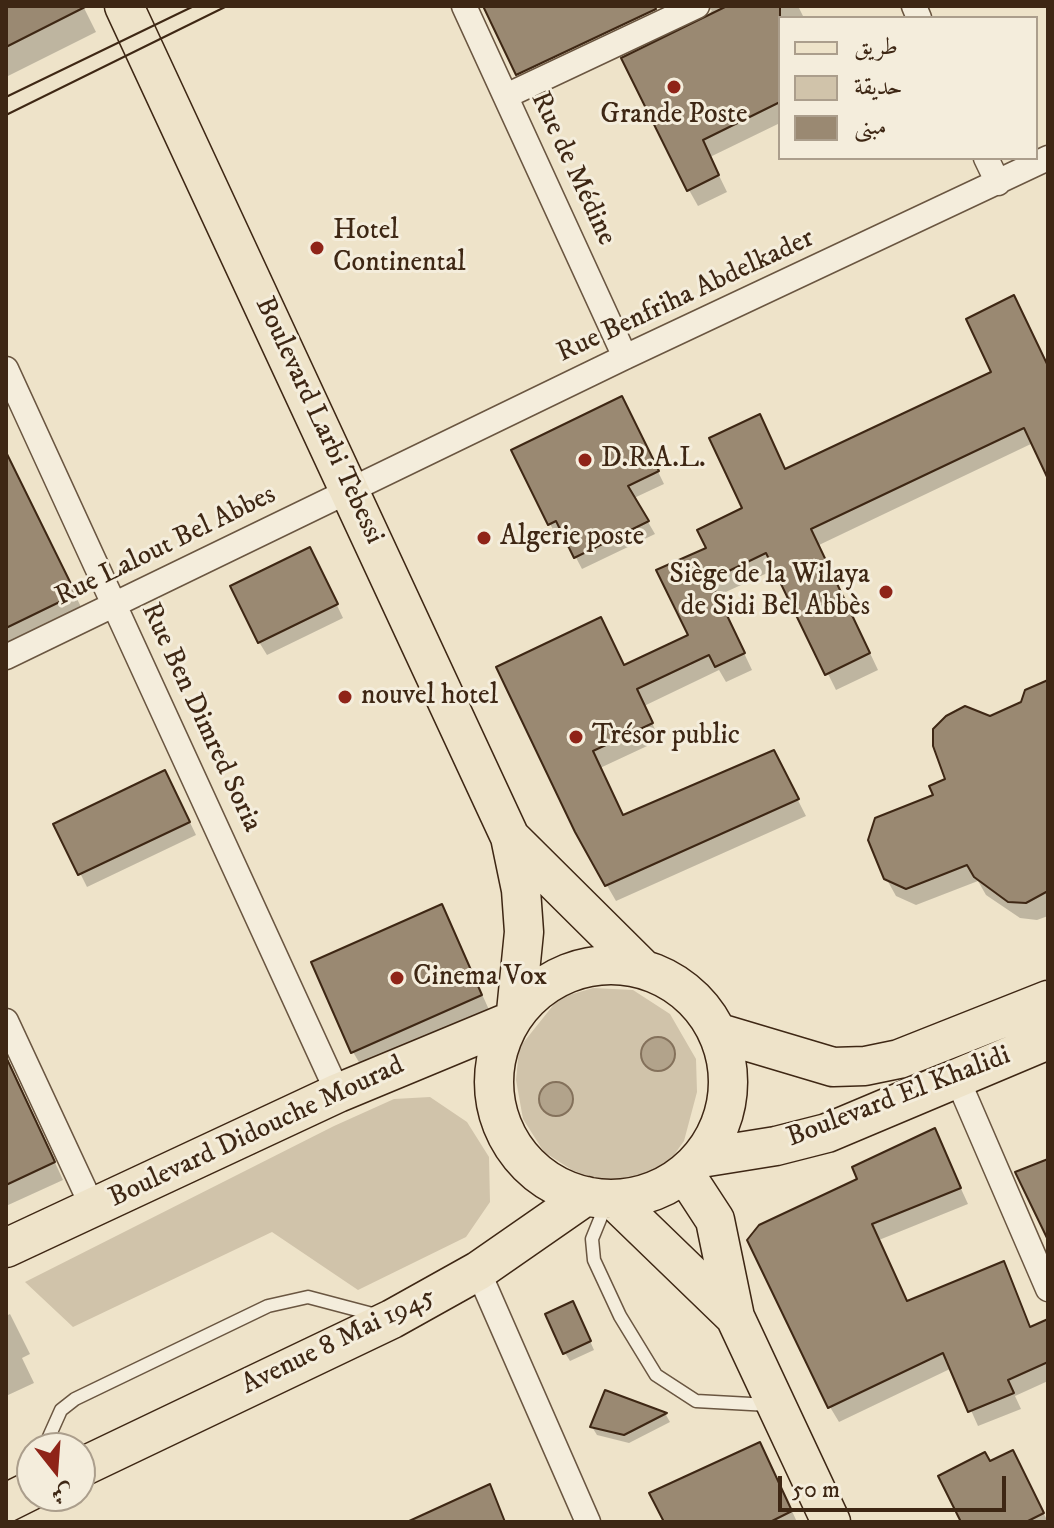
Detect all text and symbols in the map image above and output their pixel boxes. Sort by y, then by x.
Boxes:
legend [778,16,1038,160]
text: طريق [854,32,898,62]
text: حديقة [854,72,903,102]
marker: Grande Poste [665,78,683,96]
street label: Rue de Médine [522,87,622,251]
place label: Grande Poste [600,99,748,133]
text: مبنى [854,112,887,142]
place label: Hotel Continental [333,215,466,281]
street label: Rue Benfriha Abdelkader [552,223,820,371]
marker: Hotel Continental [308,239,326,257]
street label: Boulevard Larbi Tebessi [246,292,390,550]
place label: D.R.A.L. [601,443,706,477]
marker: D.R.A.L. [576,451,594,469]
street label: Rue Lalout Bel Abbes [50,479,282,615]
place label: Algerie poste [500,521,644,555]
marker: Algerie poste [475,529,493,547]
place label: Siège de la Wilaya de Sidi Bel Abbès [669,559,870,625]
marker: Siège de la Wilaya de Sidi Bel Abbès [877,583,895,601]
street label: Rue Ben Dimred Soria [132,598,268,838]
place label: nouvel hotel [361,680,498,714]
marker: nouvel hotel [336,688,354,706]
place label: Trésor public [592,720,740,754]
marker: Trésor public [567,728,585,746]
place label: Cinema Vox [413,961,547,995]
marker: Cinema Vox [388,969,406,987]
street label: Boulevard El Khalidi [783,1040,1015,1156]
street label: Boulevard Didouche Mourad [104,1050,410,1216]
street label: Avenue 8 Mai 1945 [237,1281,441,1403]
north arrow [16,1432,96,1512]
scale bar [782,1460,1010,1510]
text: 50 m [792,1475,840,1505]
text: ش [48,1477,77,1510]

